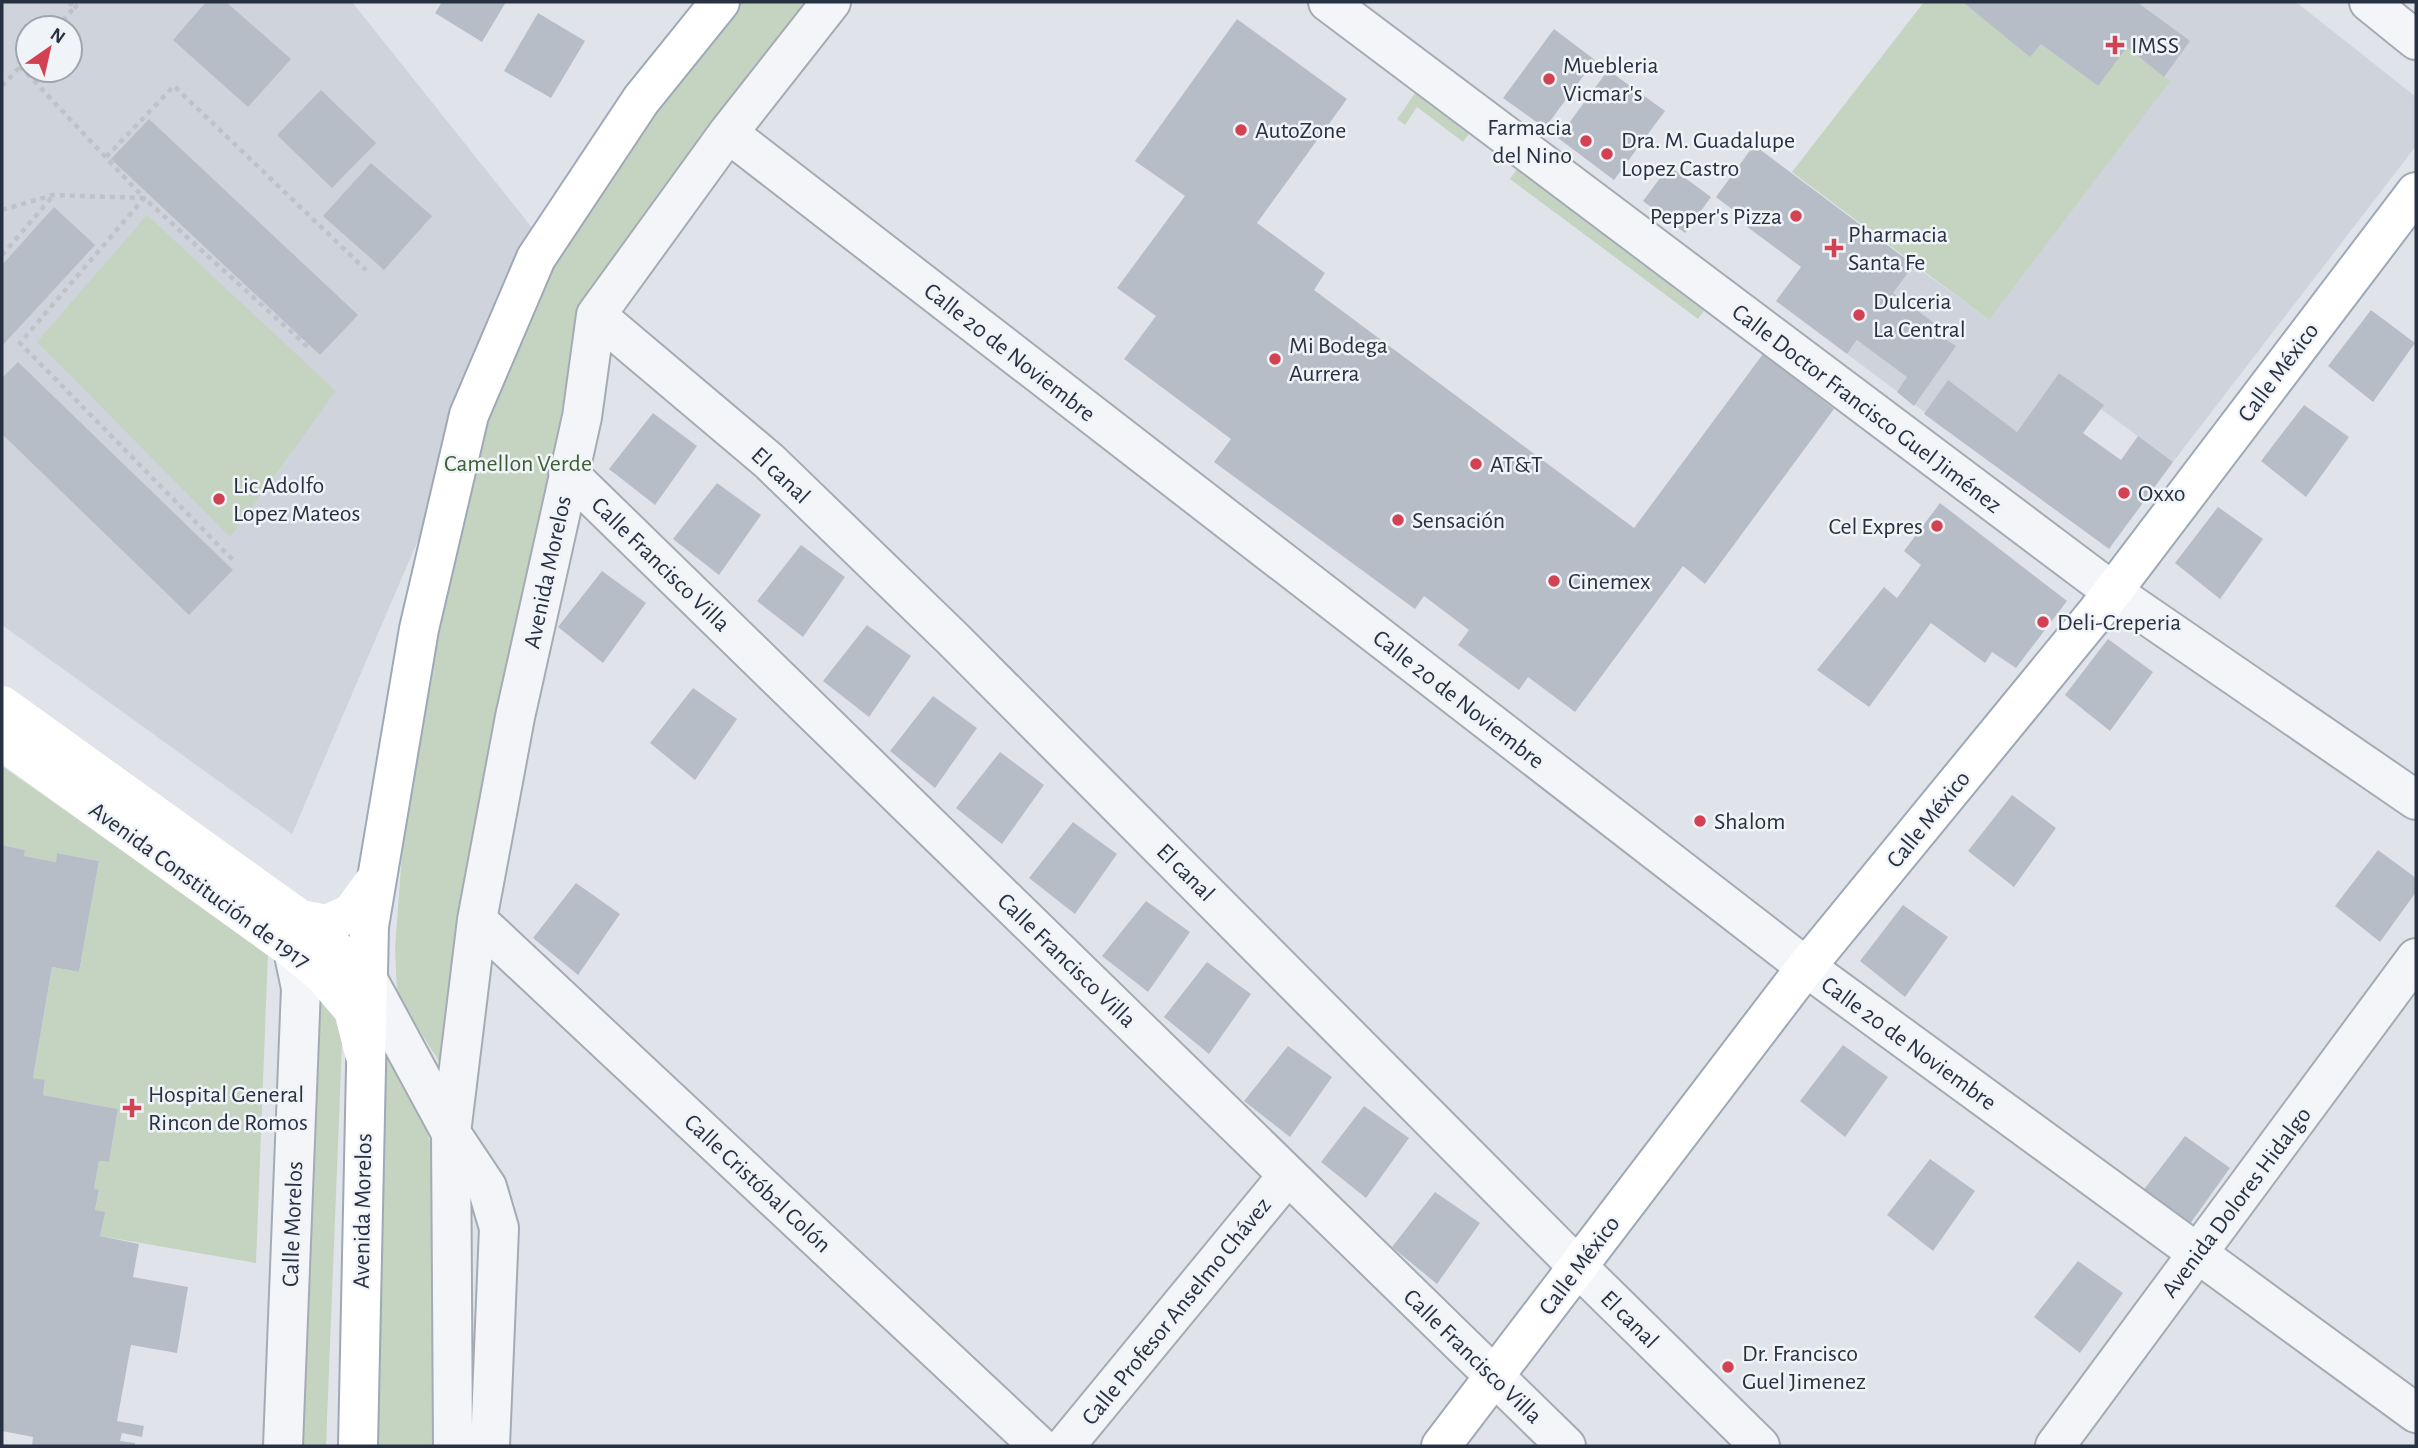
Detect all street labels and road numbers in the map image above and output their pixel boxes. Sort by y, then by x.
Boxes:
street label: Calle 20 de Noviembre [919,279,1099,427]
street label: Calle Doctor Francisco Guel Jiménez [1727,300,2006,518]
street label: Calle México [2234,319,2324,427]
street label: El canal [746,443,814,509]
street label: Calle Francisco Villa [587,493,734,637]
street label: Avenida Morelos [520,494,576,651]
street label: Calle 20 de Noviembre [1368,626,1548,774]
street label: Calle México [1883,767,1975,873]
street label: Avenida Constitución de 1917 [85,798,314,974]
street label: El canal [1152,839,1219,906]
street label: Calle Francisco Villa [993,889,1140,1033]
street label: Calle 20 de Noviembre [1816,972,2000,1115]
street label: Avenida Dolores Hidalgo [2158,1103,2316,1302]
street label: Calle Cristóbal Colón [679,1110,835,1258]
street label: Avenida Morelos [350,1133,376,1289]
street label: Calle Morelos [279,1161,307,1287]
street label: Calle Profesor Anselmo Chávez [1078,1193,1276,1430]
street label: Calle México [1535,1212,1625,1320]
street label: Calle Francisco Villa [1399,1285,1546,1429]
street label: El canal [1596,1286,1663,1353]

